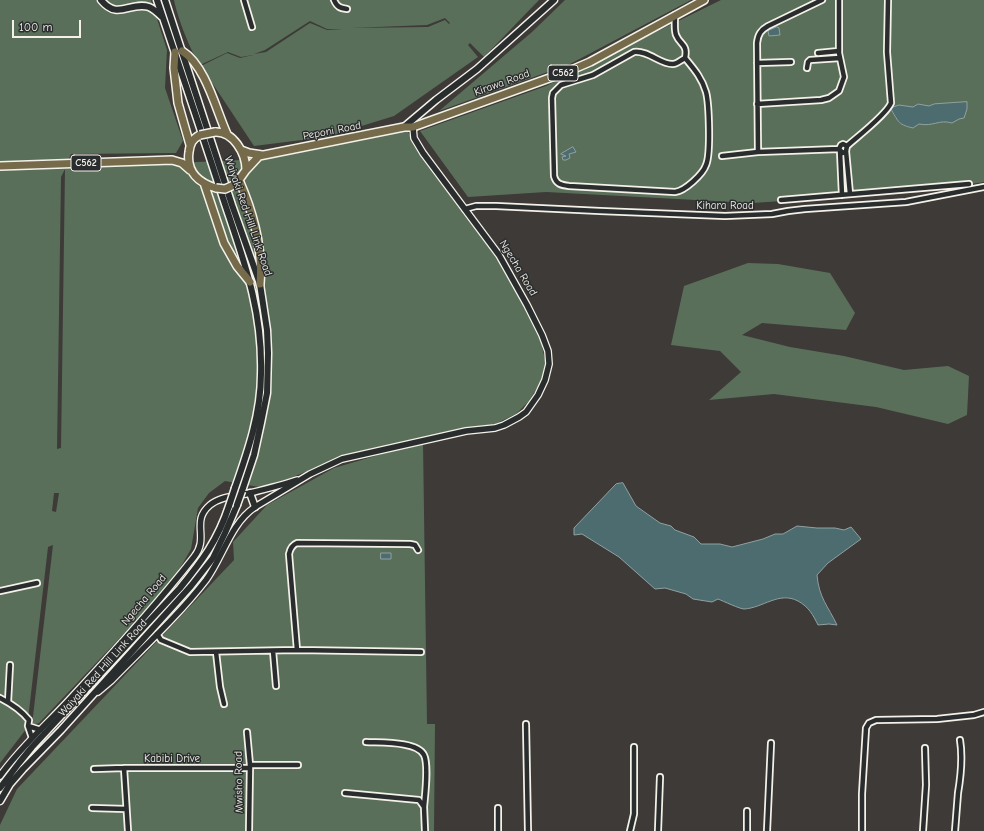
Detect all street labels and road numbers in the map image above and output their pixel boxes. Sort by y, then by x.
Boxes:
road number: C562 [548,65,578,81]
street label: Kirawa Road [473,67,531,99]
street label: Peponi Road [302,119,362,143]
street label: Waiyaki Red Hill Link Road [221,154,275,278]
road number: C562 [71,155,101,171]
street label: Kihara Road [696,199,754,213]
street label: Ngecha Road [496,238,540,298]
street label: Ngecha Road [119,572,169,628]
street label: Waiyaki Red Hill Link Road [56,617,150,719]
street label: Mwisho Road [232,751,246,813]
street label: Kabibi Drive [144,752,200,766]

